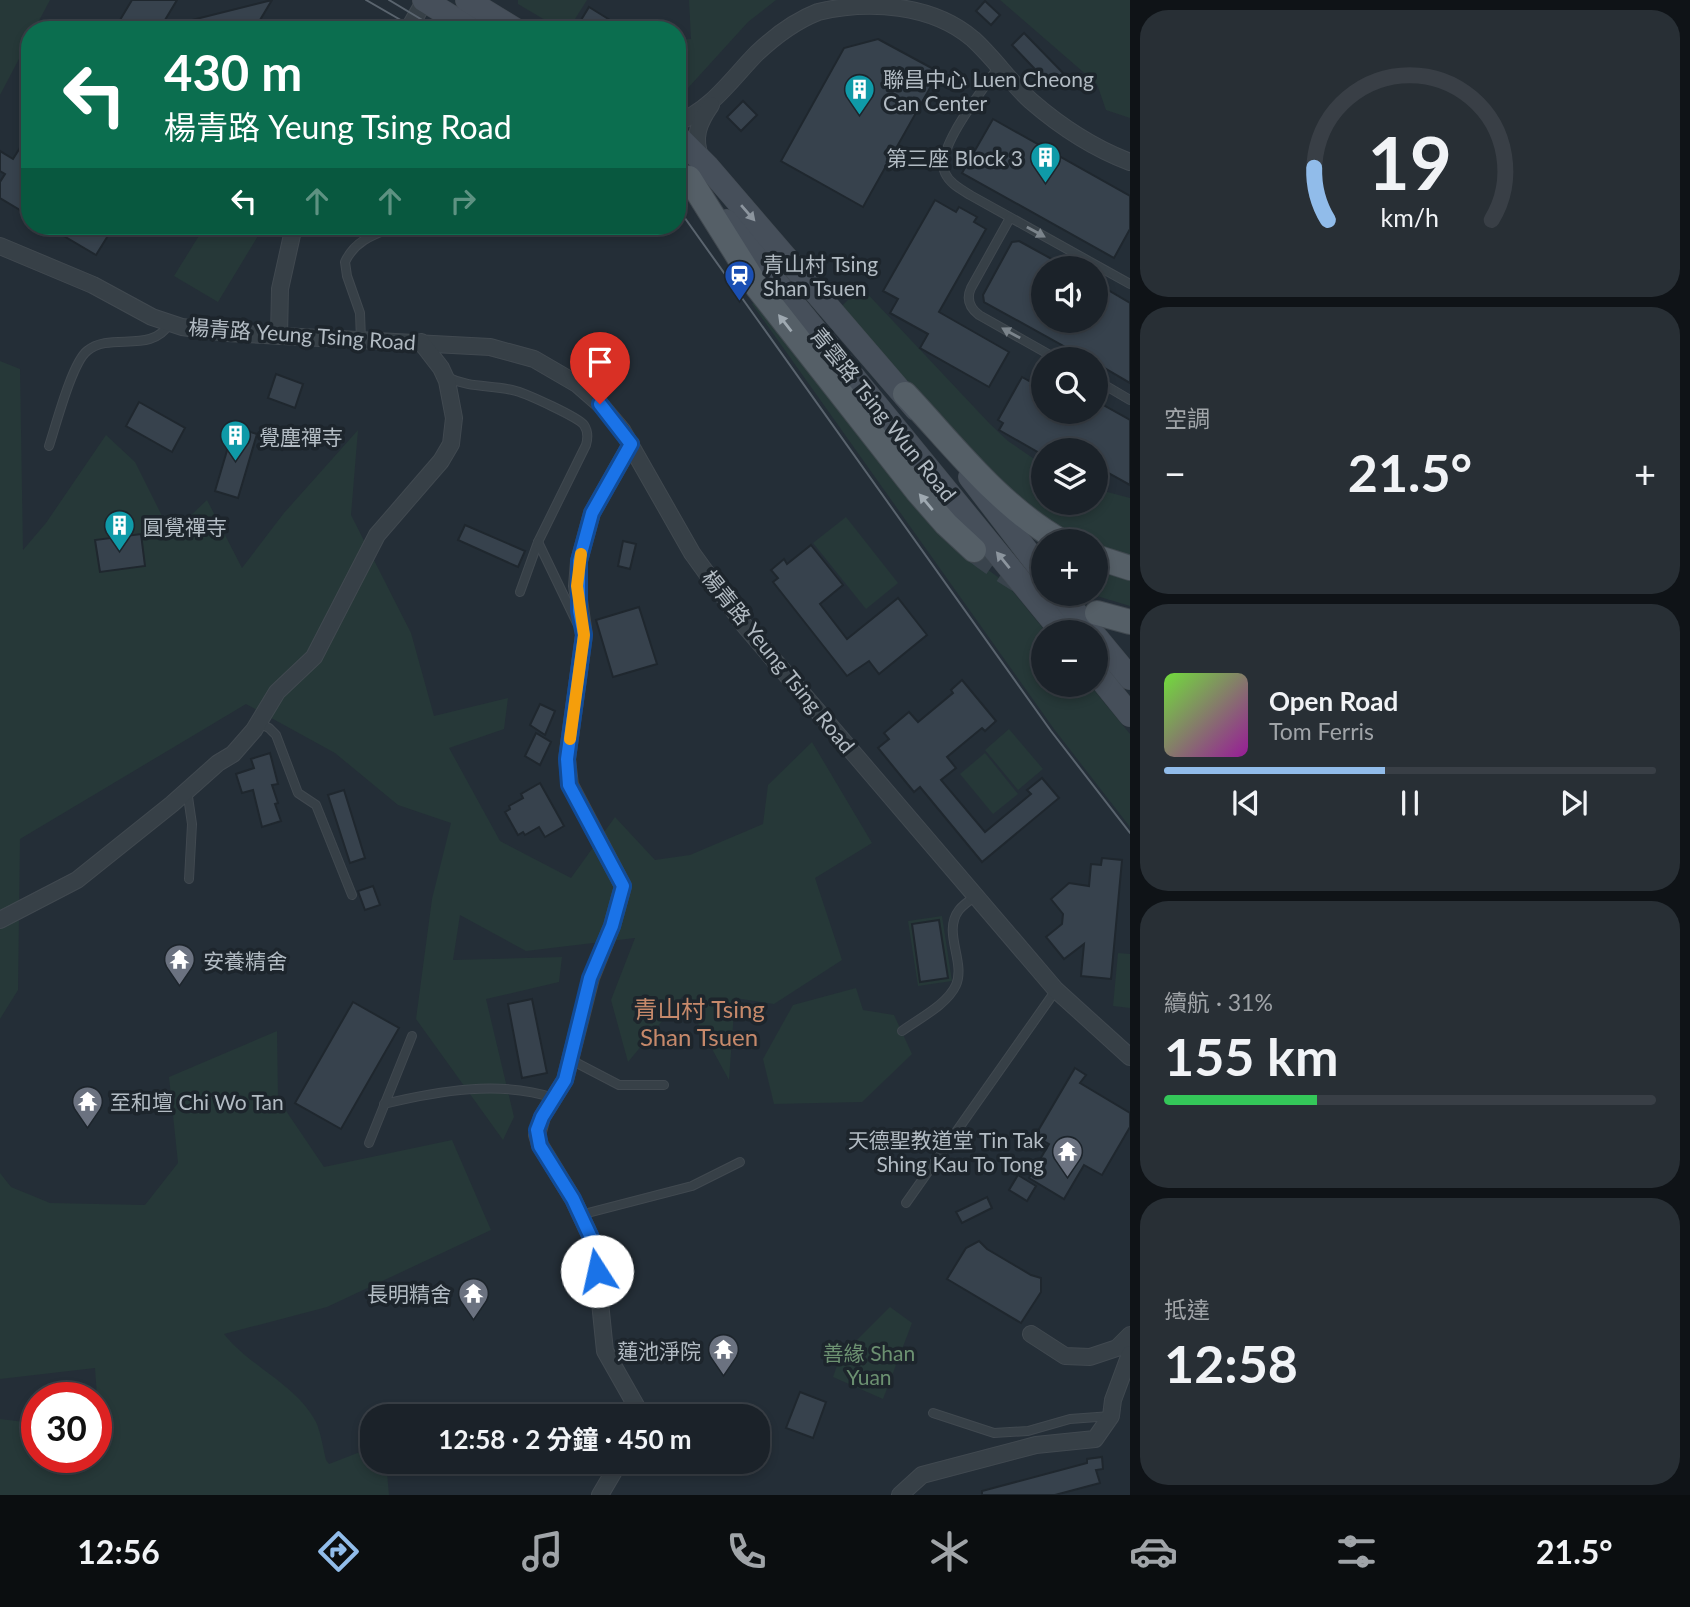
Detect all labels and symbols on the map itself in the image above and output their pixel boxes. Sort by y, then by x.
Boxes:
place label: 聯昌中心 Luen Cheong Can Center [883,66,1094,115]
building icon: 聯昌中心 Luen Cheong Can Center [843,73,877,117]
building icon: 第三座 Block 3 [1029,140,1063,184]
place label: 第三座 Block 3 [886,145,1023,170]
one-way arrow [740,205,755,222]
one-way arrow [1026,226,1046,238]
place label: 青山村 Tsing Shan Tsuen [763,251,878,300]
station icon: 青山村 Tsing Shan Tsuen [723,258,757,302]
street label: 楊青路 Yeung Tsing Road [187,314,417,354]
one-way arrow [778,315,793,333]
street label: 青雲路 Tsing Wun Road [806,322,962,506]
one-way arrow [1002,327,1021,339]
pin [570,332,630,404]
building icon: 覺塵禪寺 [219,419,253,463]
place label: 覺塵禪寺 [259,424,343,449]
one-way arrow [919,493,934,510]
building icon: 圓覺禪寺 [103,509,137,553]
place label: 圓覺禪寺 [143,514,227,539]
one-way arrow [996,551,1011,569]
street label: 楊青路 Yeung Tsing Road [698,565,860,757]
temple icon: 安養精舍 [163,943,197,987]
place label: 安養精舍 [203,948,287,973]
district label: 青山村 Tsing Shan Tsuen [633,994,765,1051]
temple icon: 至和壇 Chi Wo Tan [70,1084,104,1128]
place label: 至和壇 Chi Wo Tan [110,1089,284,1114]
place label: 天德聖教道堂 Tin Tak Shing Kau To Tong [848,1127,1044,1176]
temple icon: 天德聖教道堂 Tin Tak Shing Kau To Tong [1050,1134,1084,1178]
position arrow [560,1234,634,1308]
temple icon: 長明精舍 [457,1276,491,1320]
place label: 長明精舍 [367,1281,451,1306]
temple icon: 蓮池淨院 [707,1333,741,1377]
place label: 蓮池淨院 [617,1338,701,1363]
park label: 善緣 Shan Yuan [823,1340,915,1389]
speed limit sign: 30 [21,1382,112,1473]

